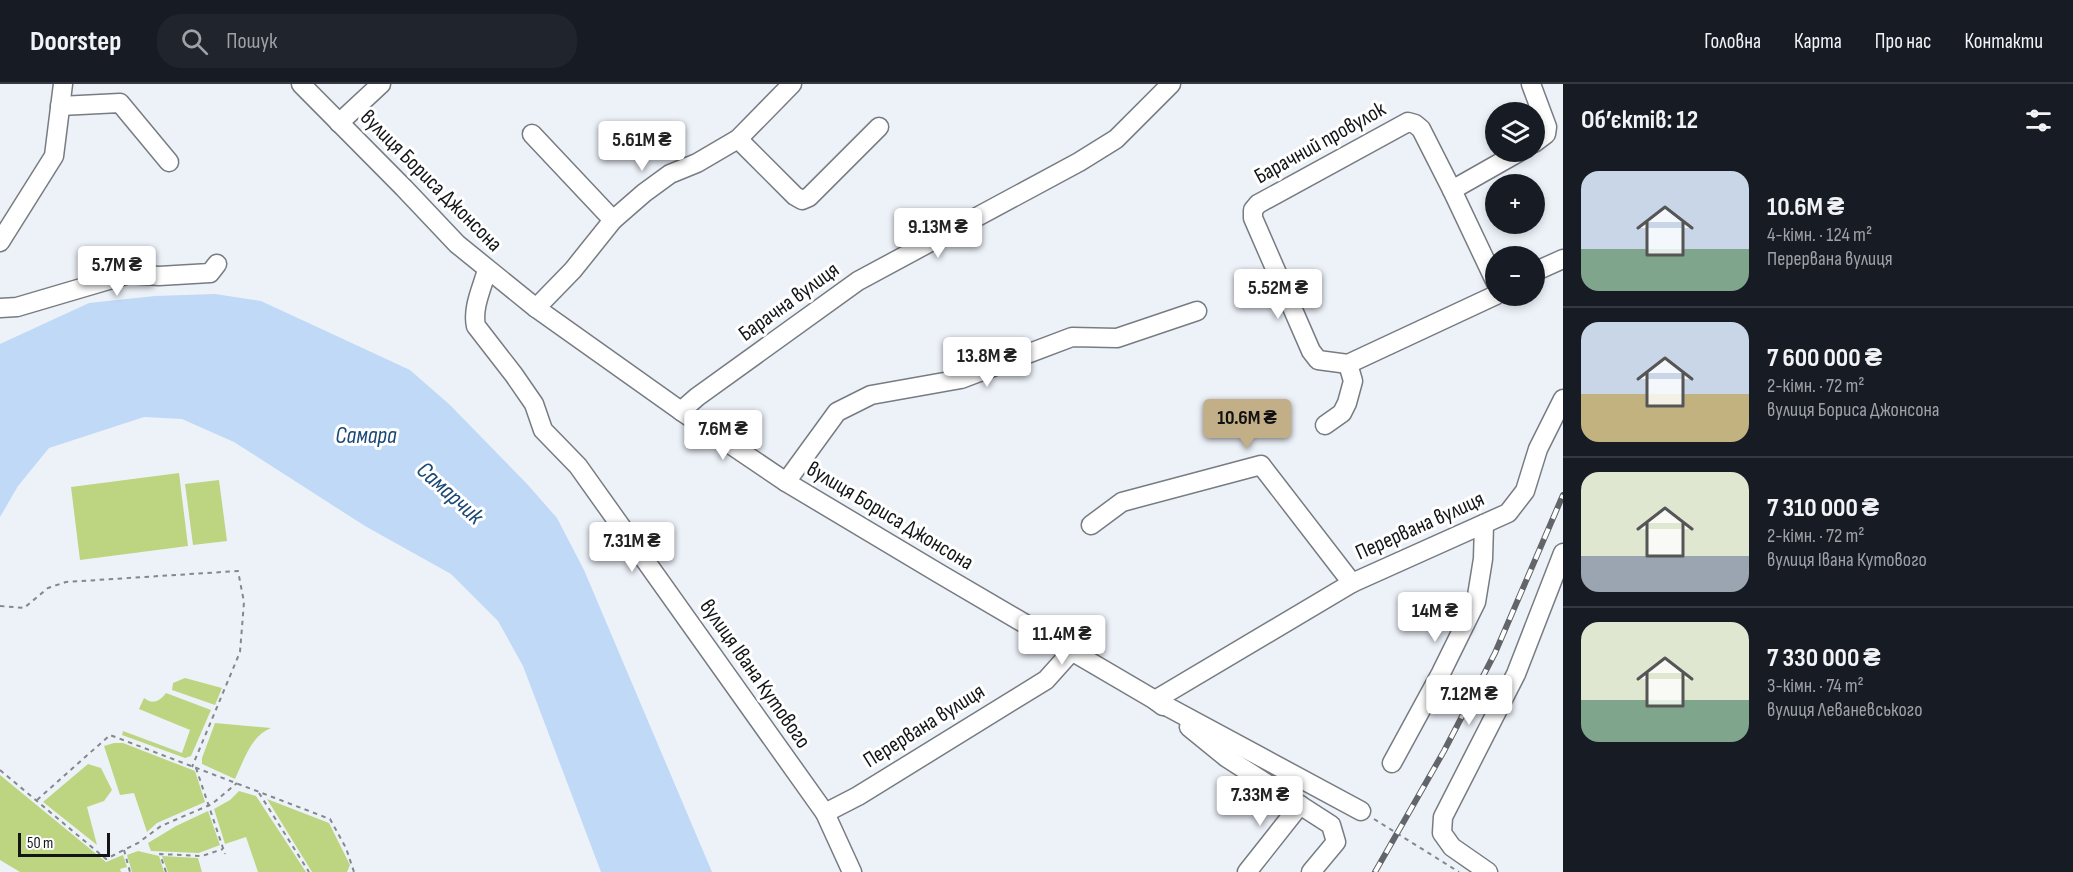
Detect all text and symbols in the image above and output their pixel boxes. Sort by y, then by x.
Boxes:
search box [157,14,577,68]
text: Doorstep [30,25,121,58]
icon: search [178,25,211,58]
text: Пошук [226,28,277,55]
text: Головна [1704,29,1761,54]
text: Карта [1794,29,1842,54]
text: Про нас [1875,29,1931,54]
text: Контакти [1964,29,2043,54]
street label: Барачний провулок [1250,96,1391,190]
map controls [1485,102,1545,306]
button: layers [1485,102,1545,162]
street label: вулиця Бориса Джонсона [354,104,508,258]
icon: filters [2022,104,2055,137]
text: Об’єктів: 12 [1581,105,1698,136]
pin: 5.61M ₴ [587,121,697,172]
text: 5.61M ₴ [612,128,672,152]
button: + [1485,174,1545,234]
text: 10.6M ₴ [1767,192,1844,223]
icon: home [1629,195,1701,267]
pin: 9.13M ₴ [883,208,993,259]
text: 9.13M ₴ [908,215,968,239]
text: 4-кімн. · 124 m² [1767,223,1872,247]
pin: 5.7M ₴ [68,246,166,297]
button: − [1485,246,1545,306]
text: Перервана вулиця [1767,247,1893,271]
text: 5.7M ₴ [92,253,142,277]
street label: Барачна вулиця [733,256,845,348]
pin: 5.52M ₴ [1223,269,1333,320]
text: 5.52M ₴ [1248,276,1308,300]
pin: 13.8M ₴ [932,337,1042,388]
text: 7 600 000 ₴ [1767,343,1882,374]
text: 13.8M ₴ [957,344,1017,368]
icon: home [1629,346,1701,418]
text: 2-кімн. · 72 m² [1767,374,1865,398]
text: вулиця Бориса Джонсона [1767,398,1940,422]
pin: 10.6M ₴ [1192,399,1302,450]
text: 10.6M ₴ [1217,406,1277,430]
pin: 7.6M ₴ [674,410,772,461]
text: 7.6M ₴ [698,417,748,441]
water label: Самара [335,421,397,450]
water label: Самарчик [411,455,490,531]
street label: вулиця Бориса Джонсона [802,456,978,576]
street label: Перервана вулиця [1351,486,1489,566]
text: 7 310 000 ₴ [1767,493,1879,524]
icon: home [1629,496,1701,568]
pin: 7.31M ₴ [577,522,687,573]
text: 2-кімн. · 72 m² [1767,524,1865,548]
text: 7.31M ₴ [603,529,661,553]
text: вулиця Івана Кутового [1767,548,1927,572]
pin: 14M ₴ [1393,592,1477,643]
street label: вулиця Івана Кутового [694,594,816,754]
text: 14M ₴ [1412,599,1458,623]
pin: 11.4M ₴ [1007,615,1117,666]
text: 11.4M ₴ [1032,622,1092,646]
text: 7 330 000 ₴ [1767,643,1881,674]
icon: home [1629,646,1701,718]
text: 3-кімн. · 74 m² [1767,674,1864,698]
pin: 7.12M ₴ [1414,675,1524,726]
street label: Перервана вулиця [858,678,990,774]
text: 7.12M ₴ [1440,682,1498,706]
text: вулиця Леваневського [1767,698,1922,722]
pin: 7.33M ₴ [1205,776,1315,827]
text: 7.33M ₴ [1231,783,1289,807]
scale bar [18,830,110,858]
text: 50 m [27,834,53,853]

